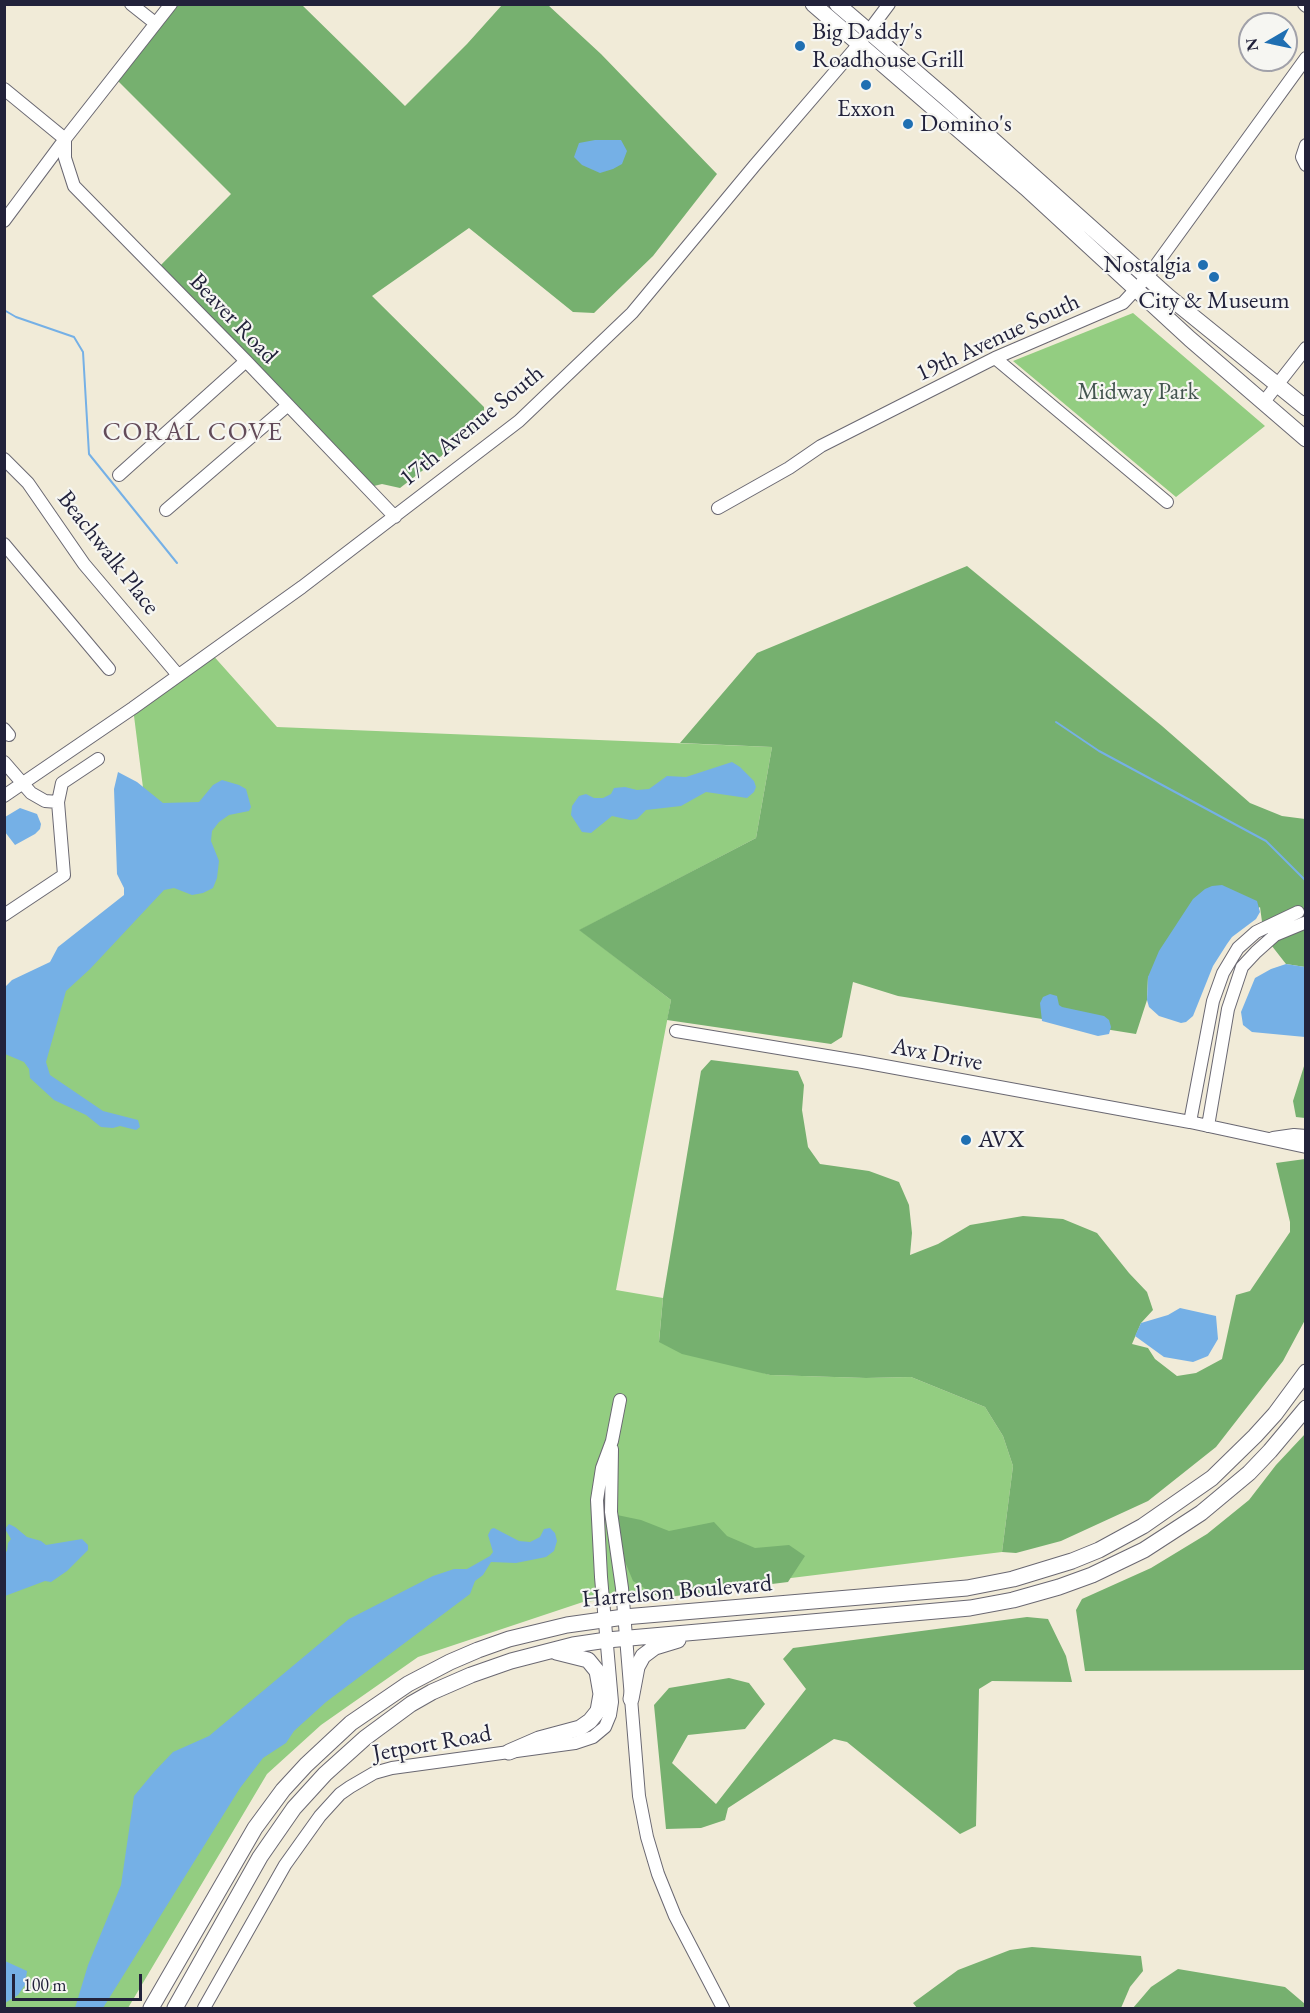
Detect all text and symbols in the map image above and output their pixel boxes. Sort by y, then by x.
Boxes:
north arrow [1238,12,1298,72]
place label: Big Daddy's Roadhouse Grill [812,18,964,74]
text: N [1240,37,1263,53]
marker: Big Daddy's Roadhouse Grill [793,39,807,53]
marker: Exxon [859,78,873,92]
place label: Exxon [837,95,895,123]
place label: Domino's [920,110,1012,138]
marker: Domino's [901,117,915,131]
place label: Nostalgia [1104,251,1191,279]
marker: Nostalgia [1196,258,1210,272]
street label: Beaver Road [183,268,283,370]
marker: City & Museum [1207,270,1221,284]
place label: City & Museum [1138,287,1290,315]
street label: 19th Avenue South [912,288,1084,388]
street label: 17th Avenue South [394,359,550,493]
park label: Midway Park [1077,378,1199,406]
district label: CORAL COVE [103,417,283,449]
street label: Beachwalk Place [51,485,165,621]
street label: Avx Drive [889,1032,985,1078]
place label: AVX [978,1126,1024,1154]
marker: AVX [959,1133,973,1147]
street label: Harrelson Boulevard [581,1569,773,1615]
street label: Jetport Road [370,1719,494,1769]
scale bar [15,1962,146,2000]
text: 100 m [23,1973,67,1996]

